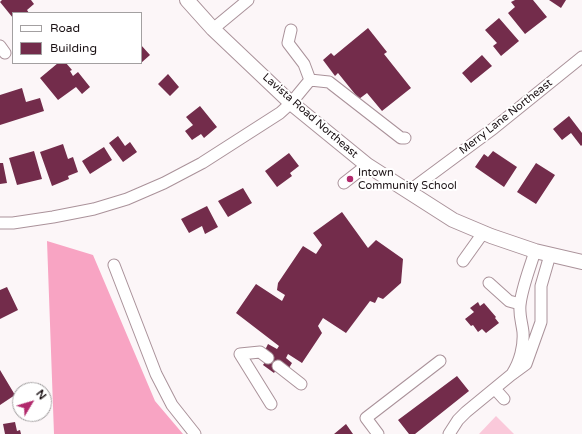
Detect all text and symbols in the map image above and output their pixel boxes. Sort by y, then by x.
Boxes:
legend [12,12,142,64]
text: Road [50,21,80,35]
text: Building [50,41,97,55]
street label: Lavista Road Northeast [260,71,360,161]
street label: Merry Lane Northeast [457,77,555,157]
place label: Intown Community School [358,166,457,192]
marker: Intown Community School [345,174,355,184]
north arrow [12,382,52,422]
text: N [33,387,49,402]

